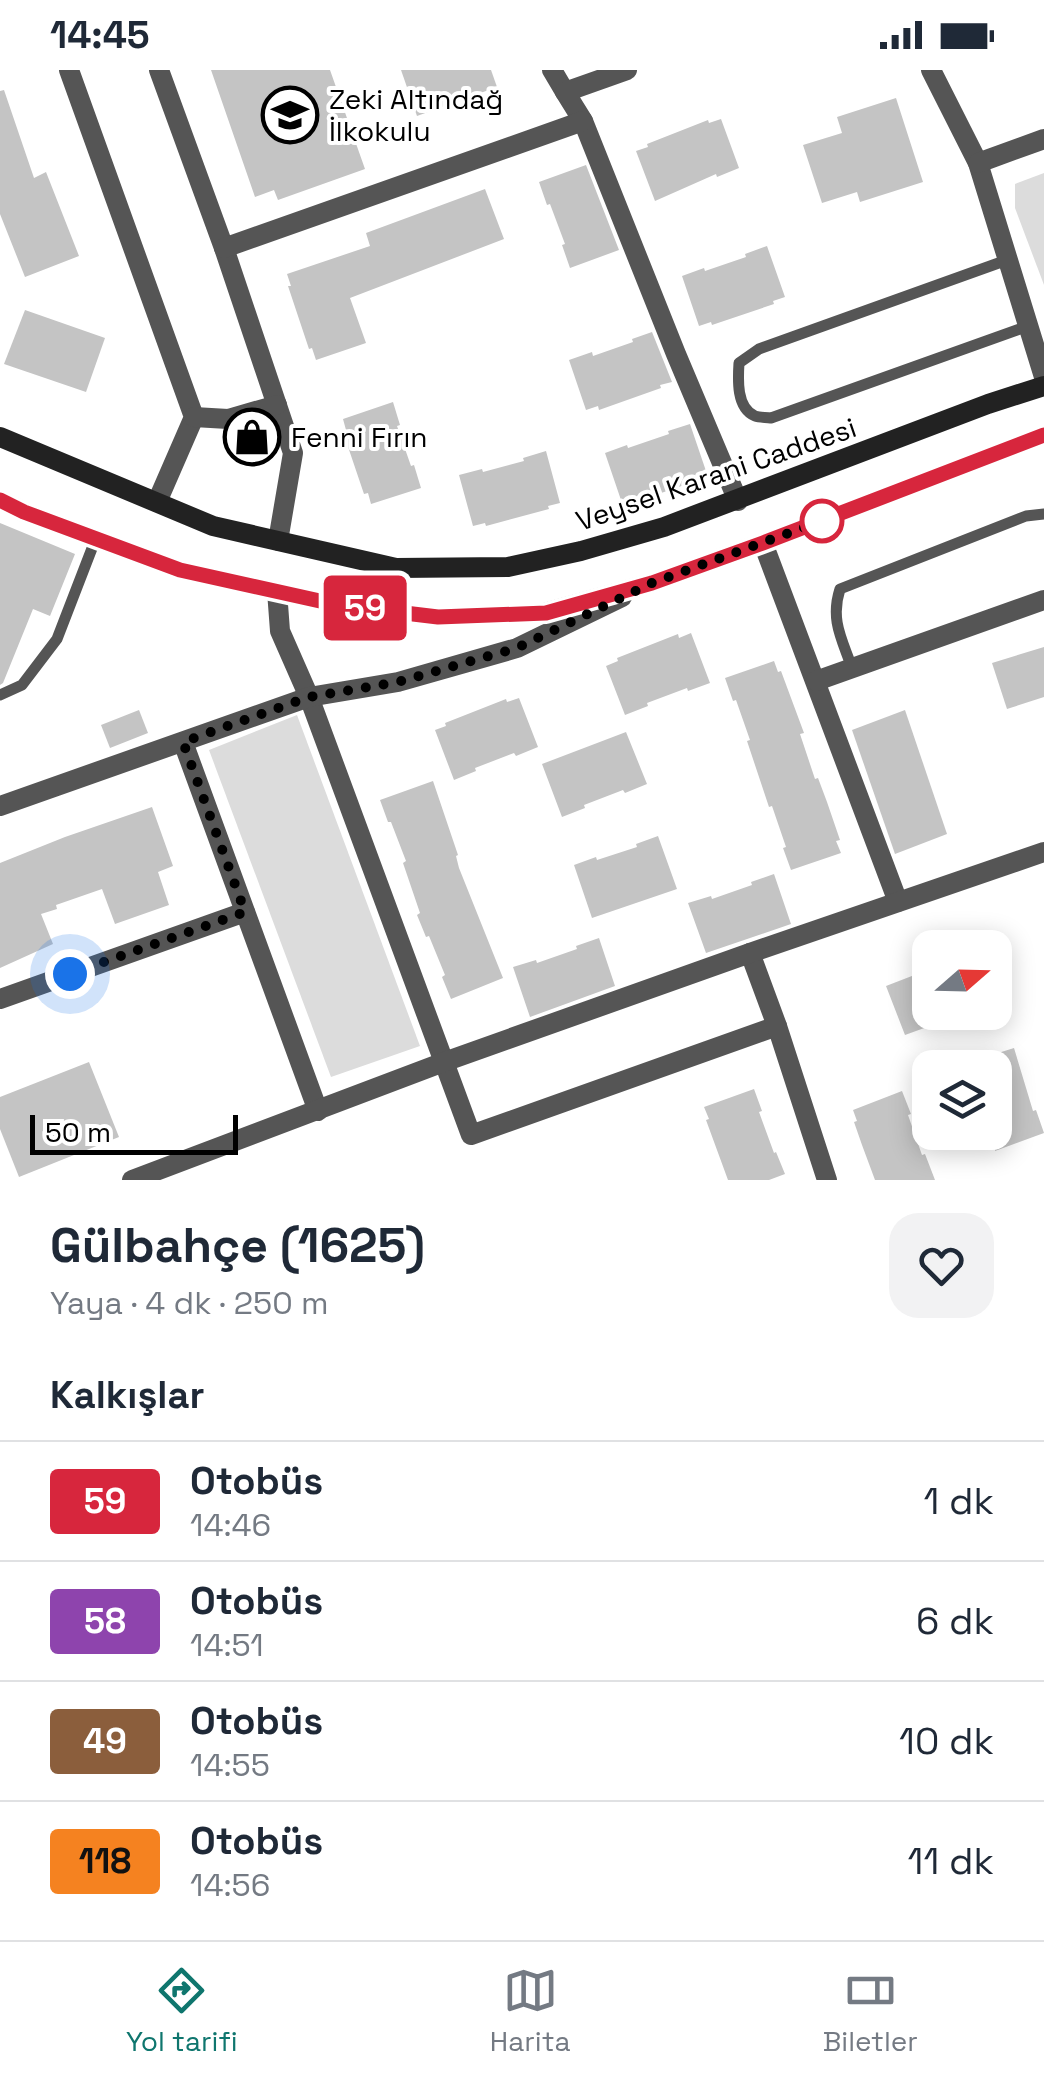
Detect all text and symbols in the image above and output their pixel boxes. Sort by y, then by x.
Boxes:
text: 14:45 [50,11,150,59]
place label: Zeki Altındağ İlkokulu [329,81,503,149]
school or university icon: Zeki Altındağ İlkokulu [260,85,320,145]
shop icon: Fenni Fırın [222,407,282,467]
street label: Veysel Karani Caddesi [571,409,861,539]
place label: Fenni Fırın [291,419,427,455]
unlabelled marker [801,500,843,542]
line badge: 59 [320,576,410,640]
text: 59 [344,586,386,630]
north arrow [912,930,1012,1030]
map controls [912,930,1012,1150]
your location [45,949,95,999]
button: layers [912,1050,1012,1150]
scale bar [30,1110,238,1154]
text: 50 m [45,1114,111,1150]
button: heart [889,1213,994,1318]
text: Gülbahçe (1625) [50,1215,425,1276]
text: Yaya · 4 dk · 250 m [50,1283,329,1323]
text: Kalkışlar [50,1371,204,1419]
text: Otobüs [190,1457,323,1505]
text: 1 dk [923,1477,994,1525]
text: 59 [84,1479,126,1523]
text: 14:46 [190,1505,271,1545]
text: Otobüs [190,1577,323,1625]
text: 6 dk [916,1597,994,1645]
text: 58 [84,1599,126,1643]
text: 14:51 [190,1625,264,1665]
text: Otobüs [190,1697,323,1745]
text: 10 dk [899,1717,994,1765]
text: 49 [83,1719,127,1763]
text: 14:55 [190,1745,270,1785]
text: Otobüs [190,1817,323,1865]
text: 11 dk [908,1837,994,1885]
text: 118 [79,1839,131,1883]
text: 14:56 [190,1865,270,1905]
tab: Yol tarifi [126,1963,238,2059]
tab: Harita [490,1963,571,2059]
tab: Biletler [823,1963,918,2059]

